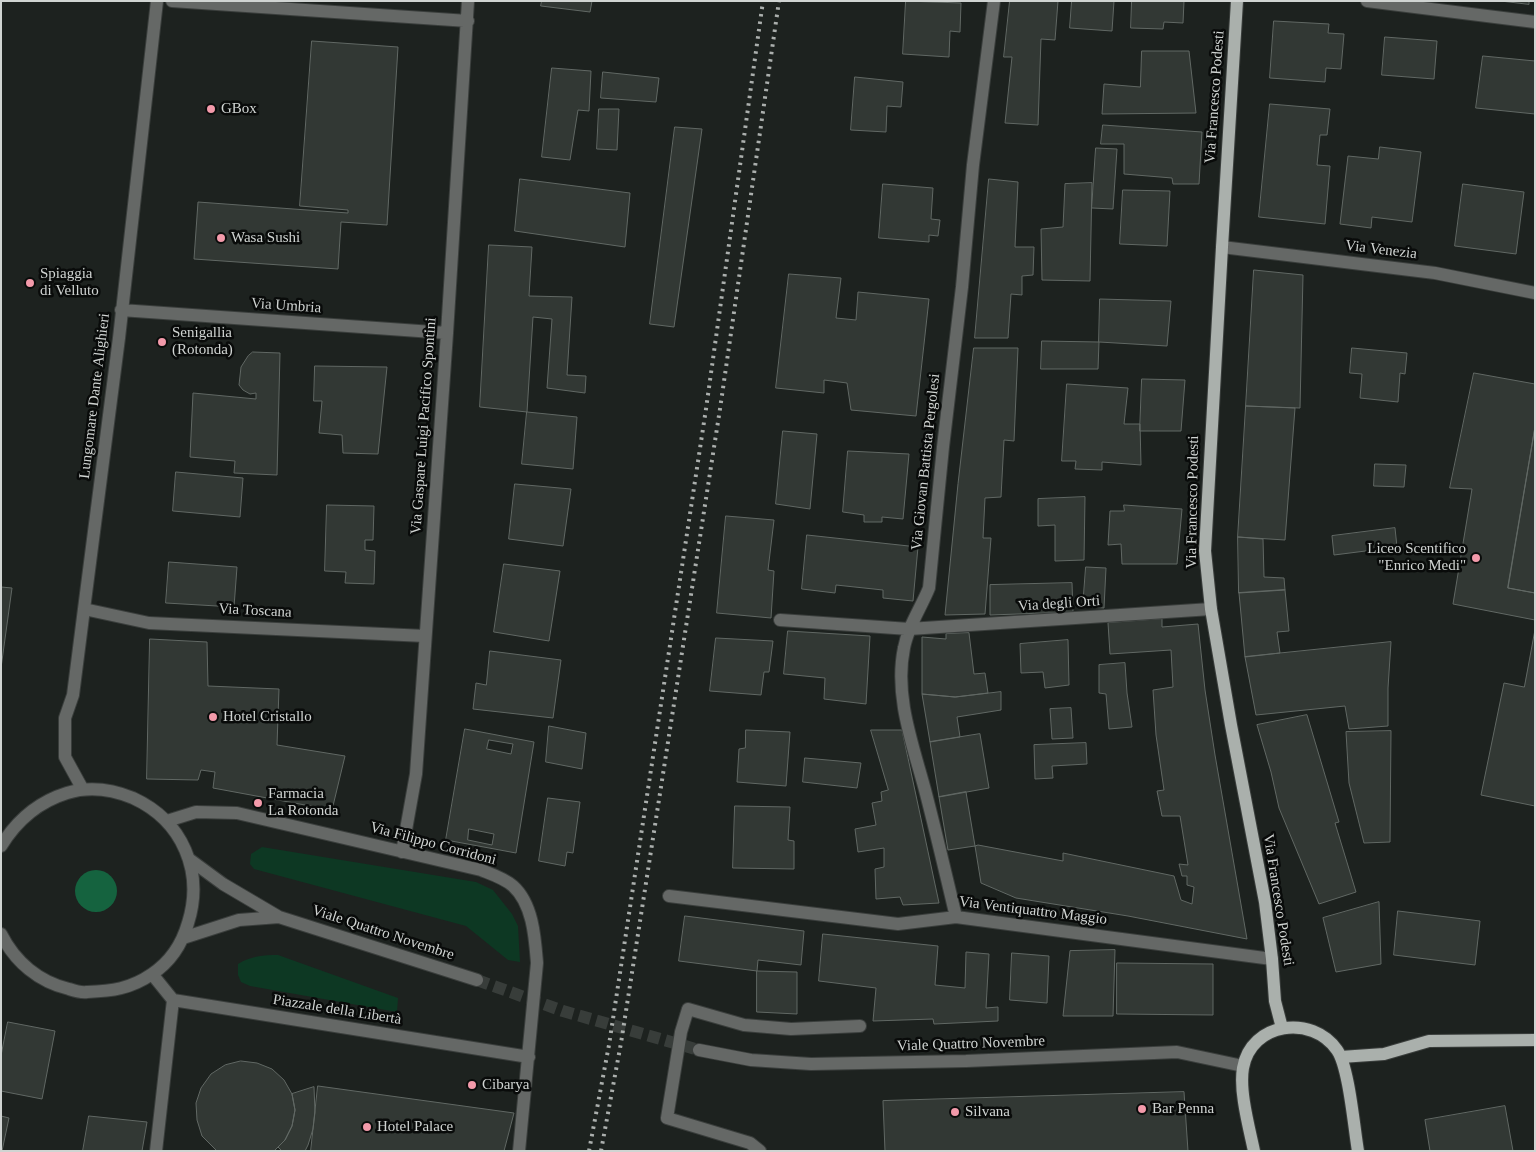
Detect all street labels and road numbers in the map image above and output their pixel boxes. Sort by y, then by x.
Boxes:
street label: Via Francesco Podesti [1201,30,1229,164]
street label: Via Venezia [1344,237,1418,263]
street label: Via Umbria [250,295,322,317]
street label: Lungomare Dante Alighieri [76,312,114,480]
street label: Via Gaspare Luigi Pacifico Spontini [407,317,441,535]
street label: Via Giovan Battista Pergolesi [908,373,944,551]
street label: Via Francesco Podesti [1183,435,1203,569]
street label: Via degli Orti [1017,592,1101,616]
street label: Via Toscana [218,600,292,622]
street label: Via Filippo Corridoni [368,818,498,870]
street label: Via Francesco Podesti [1259,833,1297,967]
street label: Via Ventiquattro Maggio [958,893,1108,929]
street label: Viale Quattro Novembre [310,902,456,964]
street label: Piazzale della Libertà [271,991,403,1029]
street label: Viale Quattro Novembre [897,1032,1045,1056]

